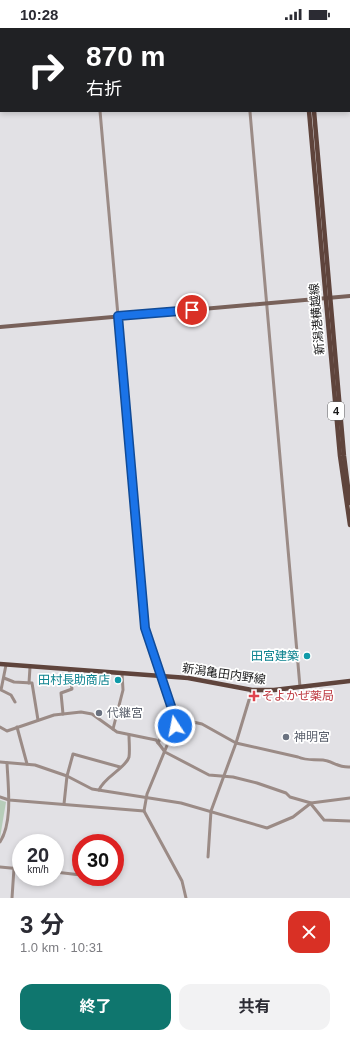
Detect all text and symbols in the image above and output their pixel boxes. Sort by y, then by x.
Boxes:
text: 10:28 [20,6,58,23]
text: 870 m [86,41,165,72]
icon: right [20,44,72,96]
text: 右折 [86,79,122,99]
street label: 新潟港横越線 [307,283,327,355]
pin [175,293,209,327]
icon: arrive [181,299,203,321]
road number: 4 [328,402,344,420]
place label: 田宮建築 [251,649,299,663]
marker: 田宮建築 [302,651,312,661]
street label: 新潟亀田内野線 [181,661,267,687]
place label: 田村長助商店 [38,673,110,687]
marker: 田村長助商店 [113,675,123,685]
place label: そよかぜ薬局 [262,689,334,703]
marker: そよかぜ薬局 [249,691,259,701]
position arrow [154,705,196,747]
place label: 代継宮 [107,706,143,720]
marker: 代継宮 [94,708,104,718]
place label: 神明宮 [294,730,330,744]
marker: 神明宮 [281,732,291,742]
speed limit sign: 30 [72,834,124,886]
text: 20 [27,844,49,866]
text: km/h [27,864,49,875]
text: 3 分 [20,911,64,938]
button: close [288,911,330,953]
text: 1.0 km · 10:31 [20,940,103,955]
button: 終了 [20,984,171,1030]
button: 共有 [179,984,330,1030]

